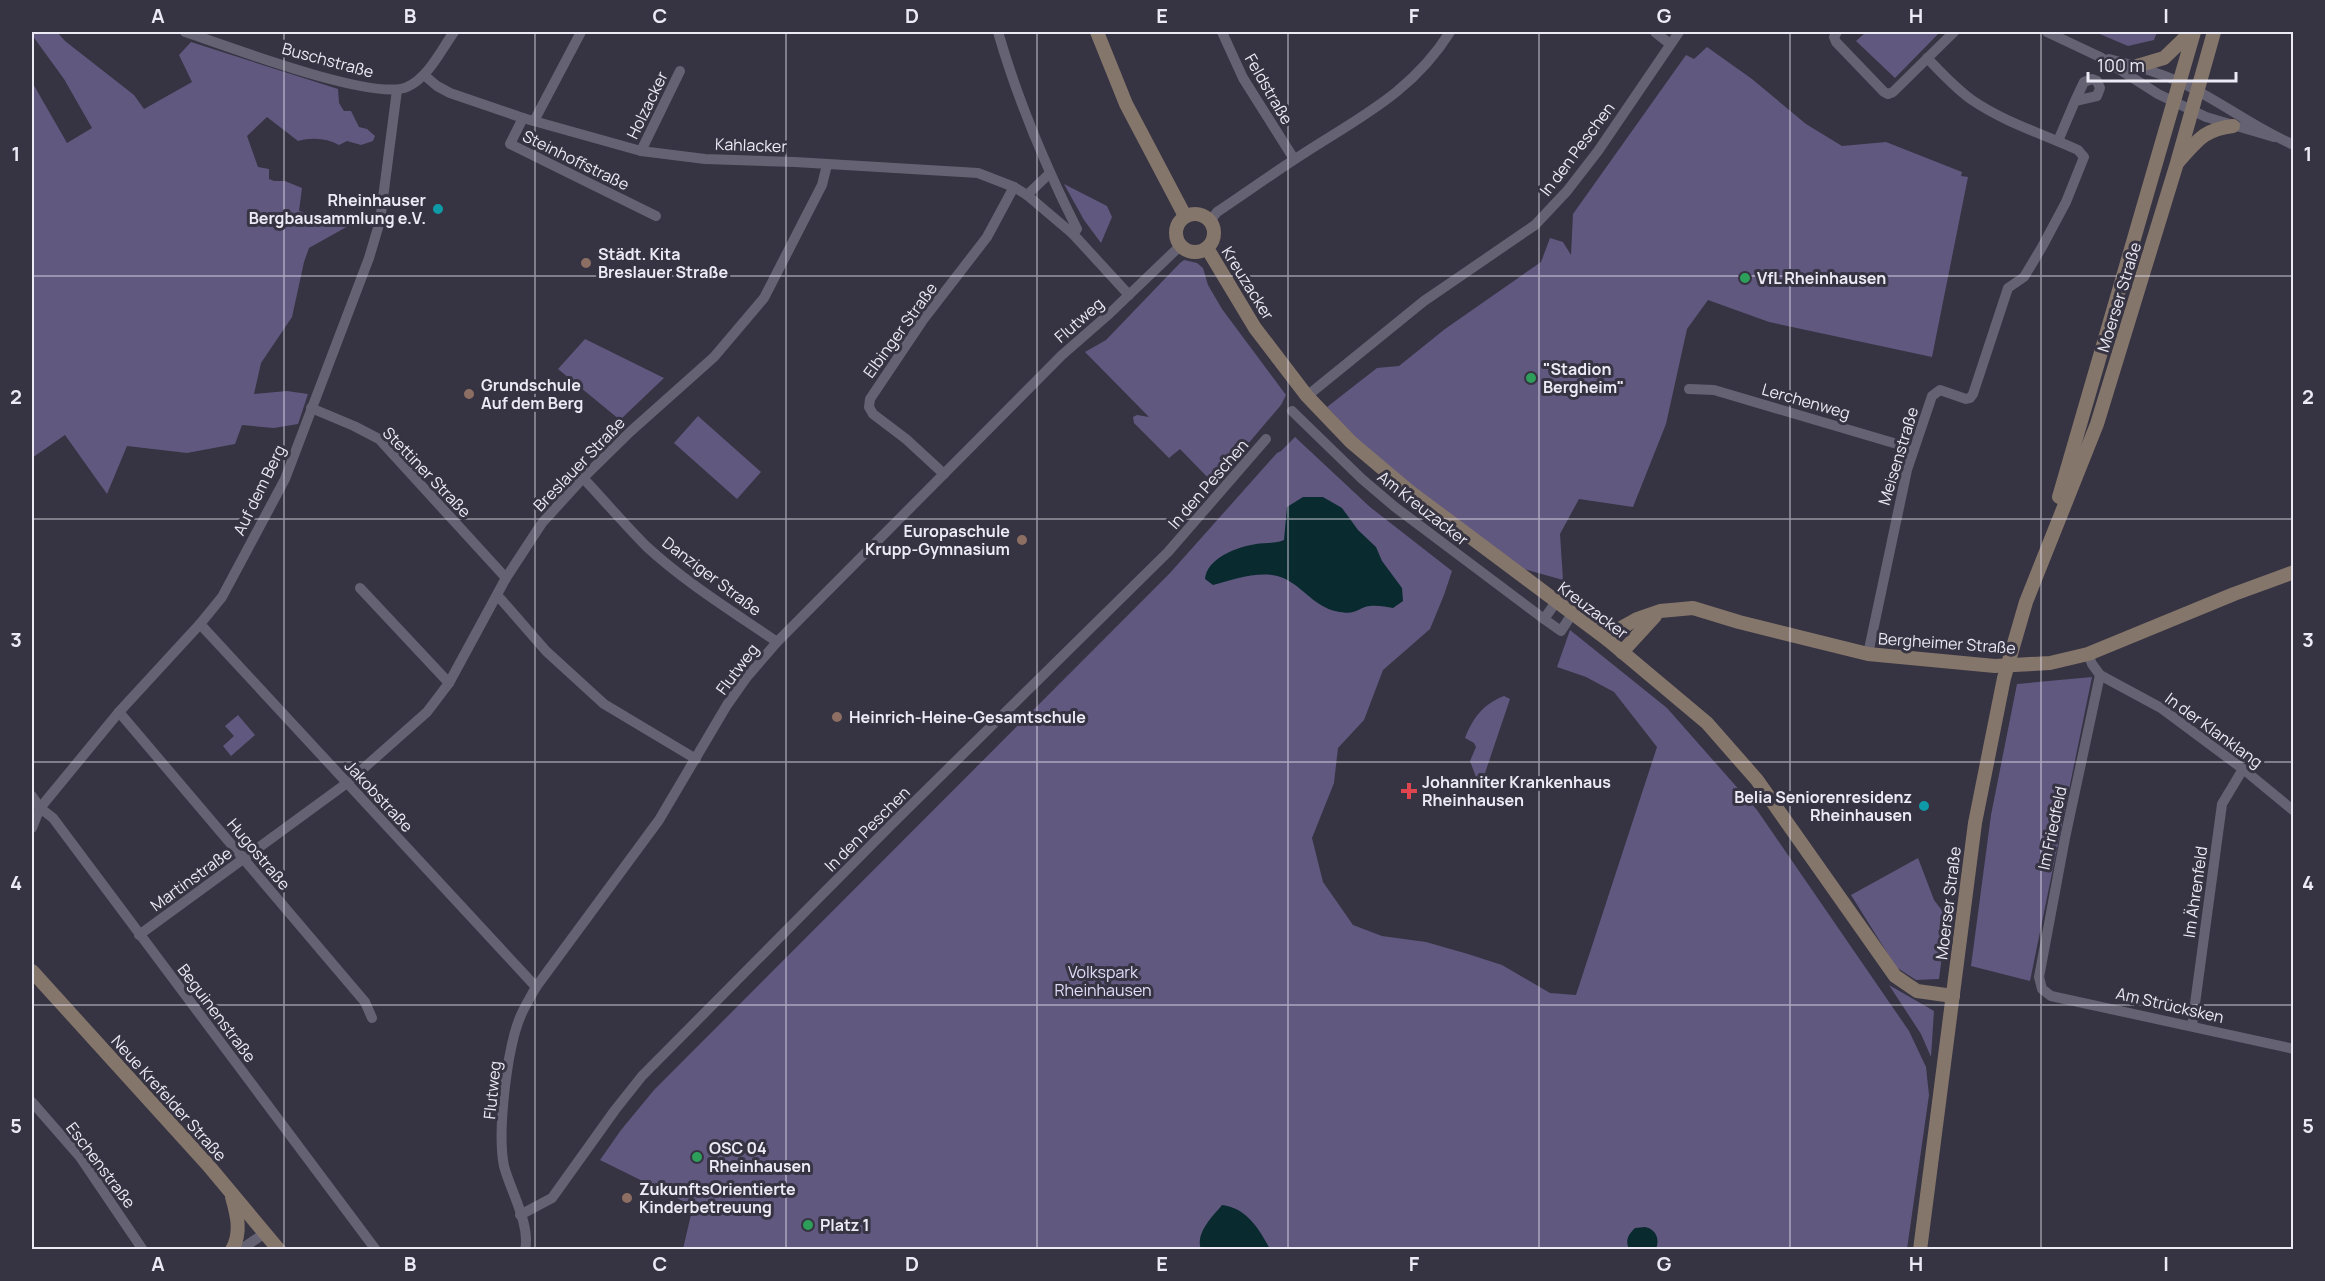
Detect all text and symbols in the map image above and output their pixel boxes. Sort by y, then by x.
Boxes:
text: A [151,2,165,29]
text: B [404,2,417,29]
text: C [653,2,667,29]
text: D [905,2,919,29]
text: E [1156,2,1168,29]
text: F [1409,2,1420,29]
text: G [1657,2,1672,29]
text: H [1909,2,1923,29]
text: I [2163,2,2169,29]
street label: Buschstraße [280,37,376,83]
scale bar [2088,45,2236,83]
street label: Feldstraße [1240,50,1298,128]
text: 100 m [2097,53,2145,77]
street label: Holzacker [621,67,673,143]
street label: In den Peschen [1534,98,1620,200]
street label: Steinhoffstraße [519,125,633,195]
street label: Kahlacker [715,133,788,157]
text: 1 [12,140,20,167]
text: 1 [2304,140,2312,167]
place label: Rheinhauser Bergbausammlung e.V. [249,189,426,229]
marker: Rheinhauser Bergbausammlung e.V. [431,202,445,216]
street label: Moerser Straße [2092,239,2146,355]
street label: Kreuzacker [1217,242,1279,324]
place label: Städt. Kita Breslauer Straße [598,243,729,283]
marker: Städt. Kita Breslauer Straße [579,256,593,270]
place label: VfL Rheinhausen [1757,267,1886,289]
marker: VfL Rheinhausen [1738,271,1752,285]
street label: Elbinger Straße [858,278,942,382]
street label: Flutweg [1050,293,1108,347]
place label: "Stadion Bergheim" [1543,358,1624,398]
marker: "Stadion Bergheim" [1524,371,1538,385]
place label: Grundschule Auf dem Berg [481,374,583,414]
street label: Lerchenweg [1759,378,1853,424]
text: 2 [10,383,22,410]
text: 2 [2302,383,2314,410]
marker: Grundschule Auf dem Berg [462,387,476,401]
street label: Meisenstraße [1873,404,1923,508]
street label: Breslauer Straße [528,412,630,516]
street label: Stettiner Straße [378,422,476,522]
street label: In den Peschen [1163,434,1253,534]
street label: Auf dem Berg [228,441,290,539]
street label: Am Kreuzacker [1373,466,1473,551]
place label: Europaschule Krupp-Gymnasium [865,520,1010,560]
street label: Danziger Straße [658,532,766,620]
marker: Europaschule Krupp-Gymnasium [1015,533,1029,547]
street label: Kreuzacker [1553,576,1633,644]
text: 3 [10,626,22,653]
text: 3 [2302,626,2314,653]
street label: Bergheimer Straße [1877,627,2017,659]
street label: Flutweg [711,639,763,699]
street label: In der Klanklang [2161,687,2267,773]
place label: Heinrich-Heine-Gesamtschule [849,706,1086,728]
marker: Heinrich-Heine-Gesamtschule [830,710,844,724]
street label: Jakobstraße [340,755,418,837]
place label: Johanniter Krankenhaus Rheinhausen [1422,771,1611,811]
street label: In den Peschen [820,782,914,876]
marker: Johanniter Krankenhaus Rheinhausen [1400,782,1418,800]
street label: Im Friedfeld [2032,784,2072,872]
place label: Belia Seniorenresidenz Rheinhausen [1734,786,1912,826]
marker: Belia Seniorenresidenz Rheinhausen [1917,799,1931,813]
street label: Hugostraße [222,813,296,895]
street label: Martinstraße [146,842,236,916]
street label: Moerser Straße [1930,845,1966,961]
street label: Im Ährenfeld [2178,845,2212,939]
text: 4 [10,869,22,896]
text: 4 [2302,869,2314,896]
street label: Beguinenstraße [173,959,261,1067]
park label: Volkspark Rheinhausen [1054,961,1152,1001]
street label: Am Strücksken [2114,982,2226,1028]
street label: Neue Krefelder Straße [106,1030,232,1166]
street label: Flutweg [478,1060,506,1120]
text: 5 [10,1112,22,1139]
text: 5 [2302,1112,2314,1139]
street label: Eschenstraße [61,1117,141,1213]
place label: OSC 04 Rheinhausen [709,1137,811,1177]
marker: OSC 04 Rheinhausen [690,1150,704,1164]
place label: ZukunftsOrientierte Kinderbetreuung [639,1178,796,1218]
marker: ZukunftsOrientierte Kinderbetreuung [620,1191,634,1205]
place label: Platz 1 [820,1214,870,1236]
marker: Platz 1 [801,1218,815,1232]
text: A [151,1250,165,1277]
text: B [404,1250,417,1277]
text: C [653,1250,667,1277]
text: D [905,1250,919,1277]
text: E [1156,1250,1168,1277]
text: F [1409,1250,1420,1277]
text: G [1657,1250,1672,1277]
text: H [1909,1250,1923,1277]
text: I [2163,1250,2169,1277]

